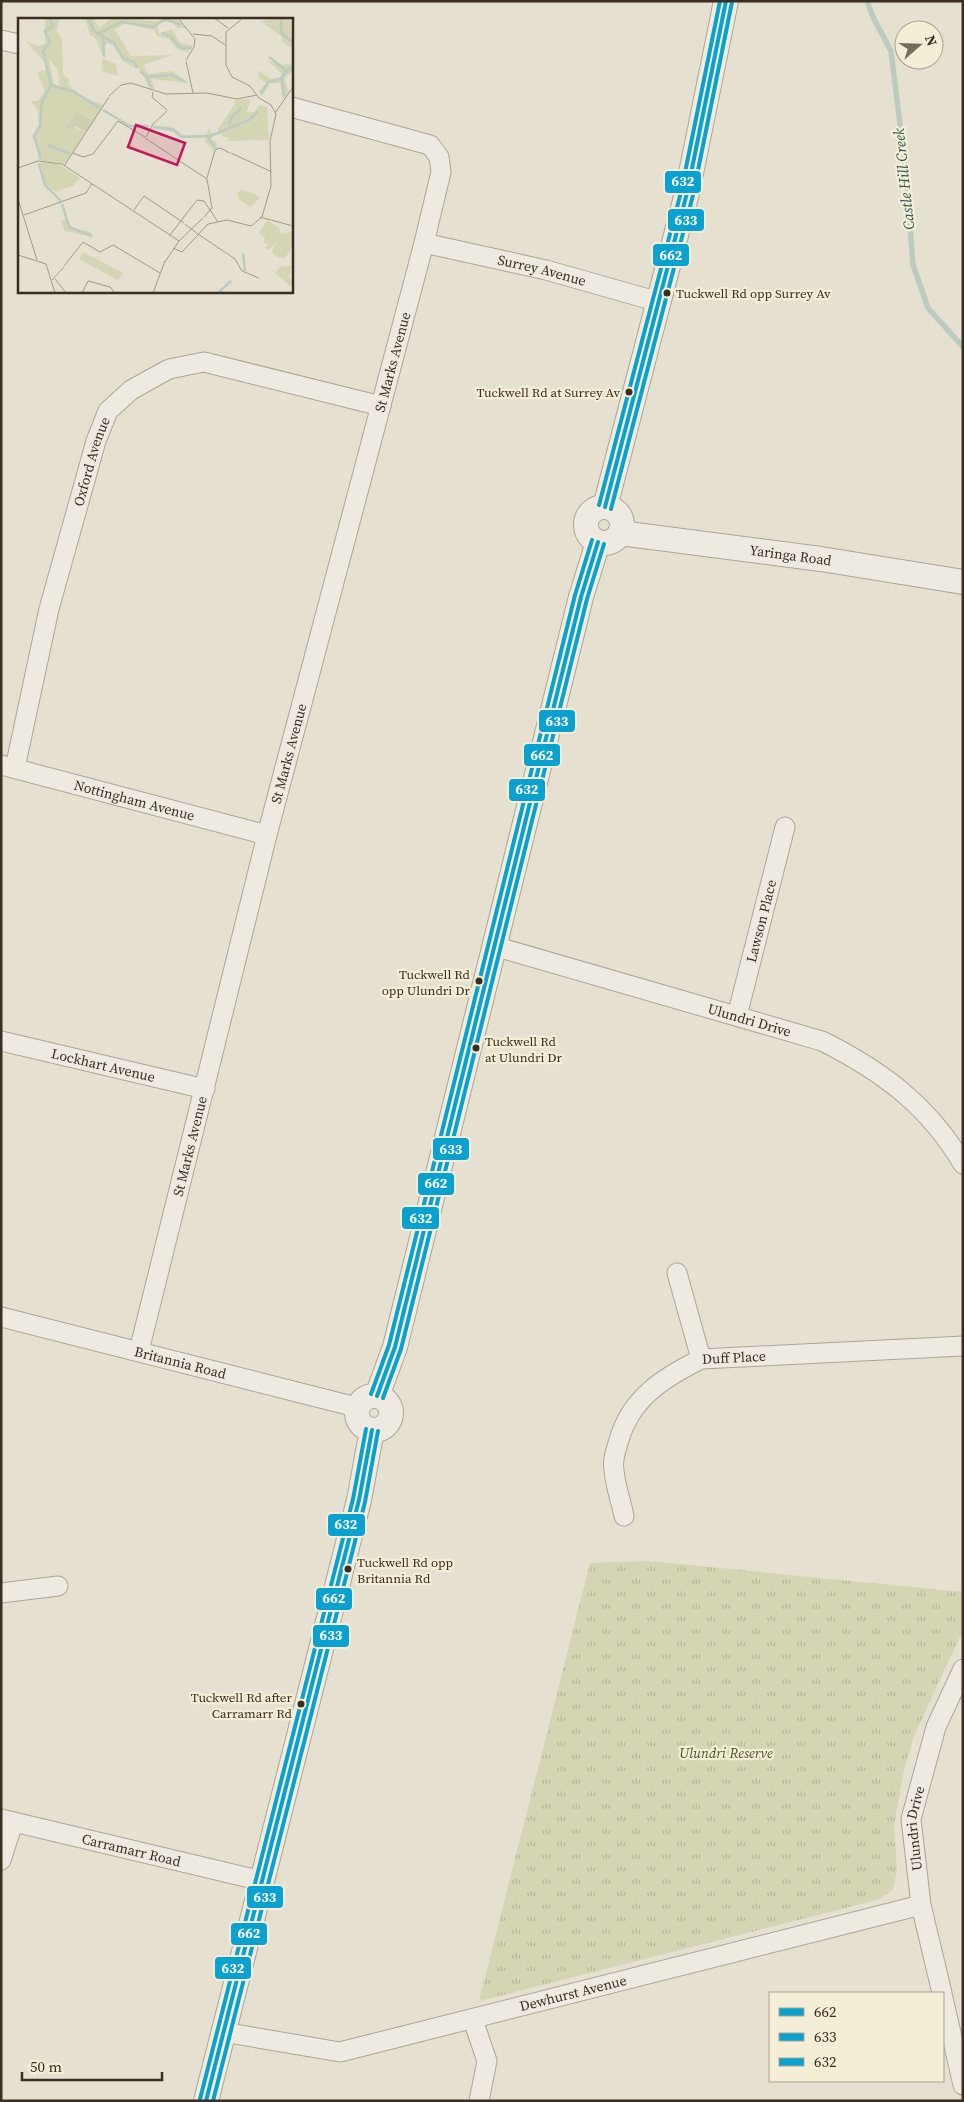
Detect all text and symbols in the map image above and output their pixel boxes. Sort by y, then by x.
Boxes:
inset map [18,18,292,292]
north arrow [894,20,944,70]
text: N [920,32,942,49]
water label: Castle Hill Creek [888,126,919,231]
line badge: 632 [664,170,702,194]
text: 632 [672,171,695,191]
line badge: 633 [667,208,705,232]
text: 633 [675,210,698,230]
line badge: 662 [652,243,690,267]
text: 662 [660,245,683,265]
street label: Surrey Avenue [496,250,588,291]
place label: Tuckwell Rd opp Surrey Av [676,285,831,302]
marker: Tuckwell Rd opp Surrey Av [662,288,672,298]
street label: St Marks Avenue [370,310,415,414]
place label: Tuckwell Rd at Surrey Av [477,384,620,401]
marker: Tuckwell Rd at Surrey Av [624,387,634,397]
street label: Oxford Avenue [68,414,115,509]
street label: Yaringa Road [748,540,833,571]
street label: St Marks Avenue [266,701,311,806]
line badge: 633 [538,709,576,733]
text: 633 [546,711,569,731]
line badge: 662 [523,743,561,767]
text: 662 [531,745,554,765]
street label: Nottingham Avenue [72,775,197,826]
line badge: 632 [508,778,546,802]
text: 632 [516,779,539,799]
street label: Lawson Place [741,877,781,965]
place label: Tuckwell Rd opp Ulundri Dr [382,966,471,999]
marker: Tuckwell Rd opp Ulundri Dr [474,976,484,986]
street label: Ulundri Drive [705,998,794,1042]
place label: Tuckwell Rd at Ulundri Dr [485,1033,563,1066]
street label: Lockhart Avenue [49,1043,157,1087]
marker: Tuckwell Rd at Ulundri Dr [471,1043,481,1053]
street label: St Marks Avenue [168,1094,212,1199]
line badge: 633 [432,1137,470,1161]
text: 633 [440,1139,463,1159]
line badge: 662 [417,1172,455,1196]
text: 662 [425,1173,448,1193]
line badge: 632 [401,1206,440,1230]
text: 632 [410,1208,433,1228]
street label: Britannia Road [132,1341,228,1384]
street label: Duff Place [702,1346,766,1369]
line badge: 632 [327,1513,366,1537]
text: 632 [335,1514,358,1534]
place label: Tuckwell Rd opp Britannia Rd [357,1554,453,1587]
marker: Tuckwell Rd opp Britannia Rd [343,1564,353,1574]
line badge: 662 [315,1587,353,1611]
text: 662 [323,1588,346,1608]
line badge: 633 [312,1624,350,1648]
text: 633 [320,1625,343,1645]
place label: Tuckwell Rd after Carramarr Rd [191,1689,293,1722]
marker: Tuckwell Rd after Carramarr Rd [296,1699,306,1709]
park label: Ulundri Reserve [679,1743,773,1763]
street label: Ulundri Drive [901,1784,930,1872]
street label: Carramarr Road [80,1829,183,1871]
line badge: 633 [246,1885,284,1909]
text: 633 [254,1887,277,1907]
line badge: 662 [230,1922,268,1946]
text: 662 [238,1923,261,1943]
line badge: 632 [214,1956,252,1980]
text: 632 [222,1958,245,1978]
street label: Dewhurst Avenue [517,1970,629,2016]
legend [769,1992,944,2082]
text: 662 [814,2001,837,2022]
text: 633 [814,2026,837,2047]
scale bar [22,2050,162,2082]
text: 632 [814,2051,837,2072]
text: 50 m [30,2056,62,2077]

